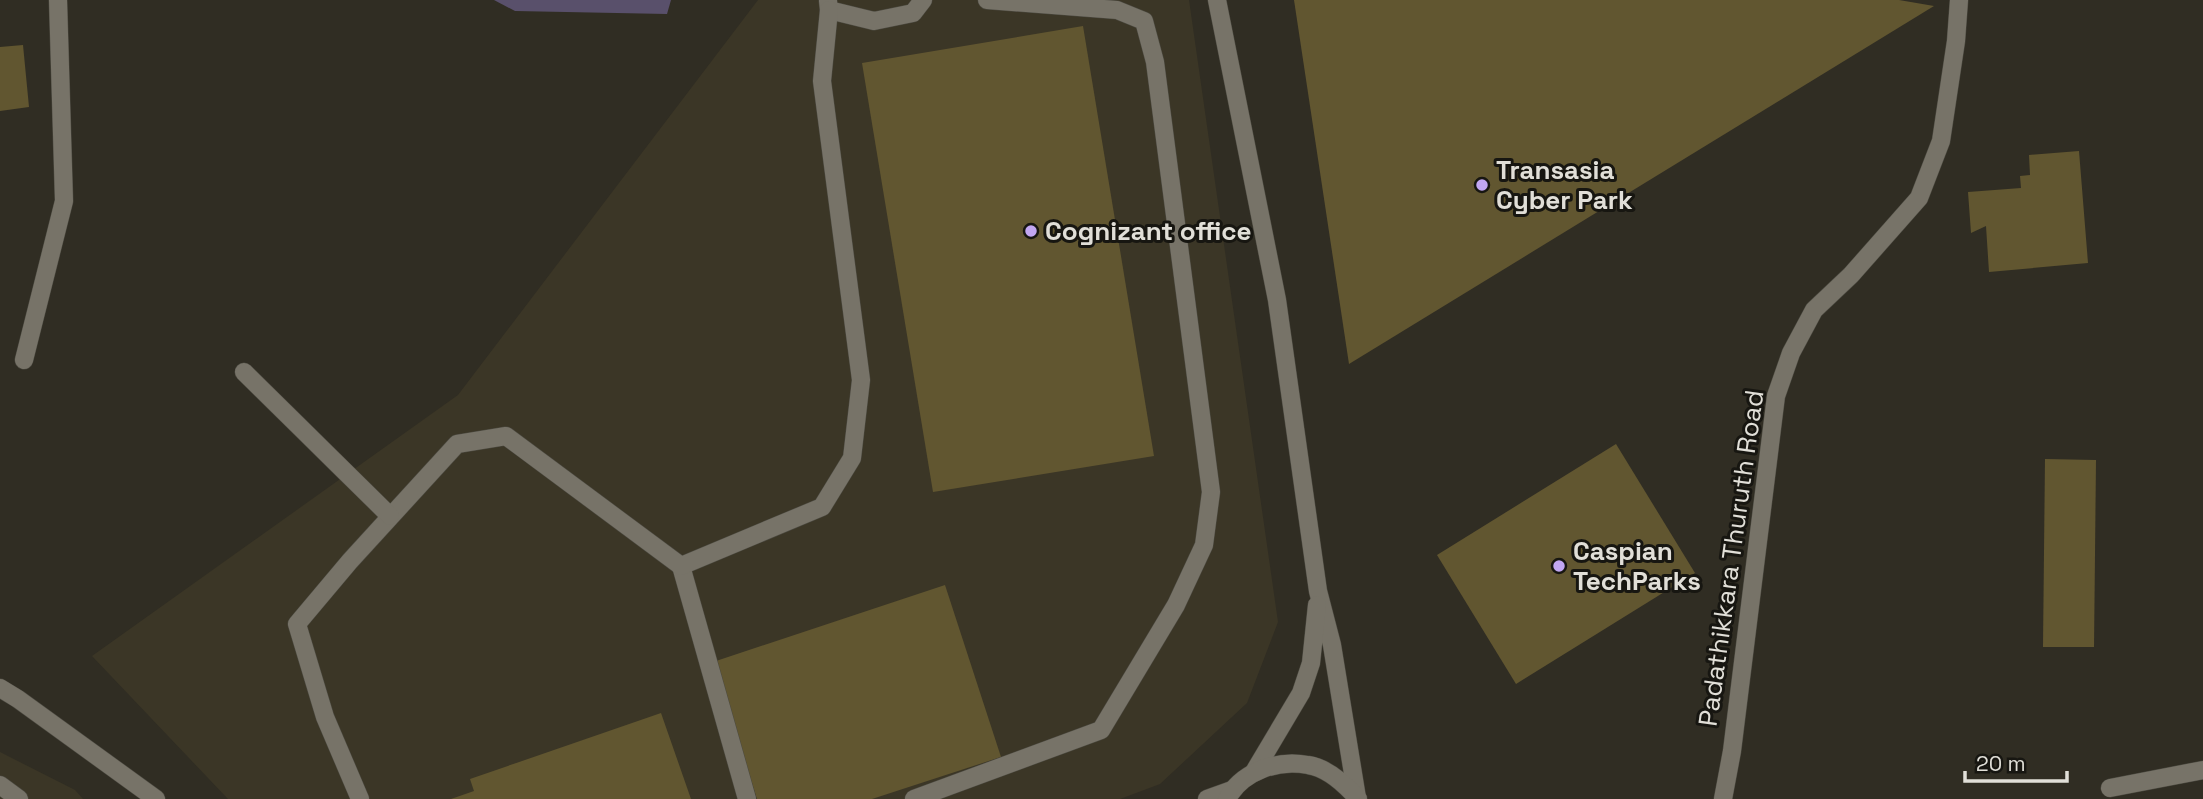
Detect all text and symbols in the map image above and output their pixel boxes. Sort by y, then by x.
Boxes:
place label: Transasia Cyber Park [1496,153,1633,217]
marker: Transasia Cyber Park [1474,177,1490,193]
place label: Cognizant office [1045,214,1252,248]
marker: Cognizant office [1023,223,1039,239]
street label: Padathikkara Thuruth Road [1691,388,1771,728]
place label: Caspian TechParks [1573,534,1701,598]
marker: Caspian TechParks [1551,558,1567,574]
scale bar [1965,740,2066,784]
text: 20 m [1976,750,2026,777]

